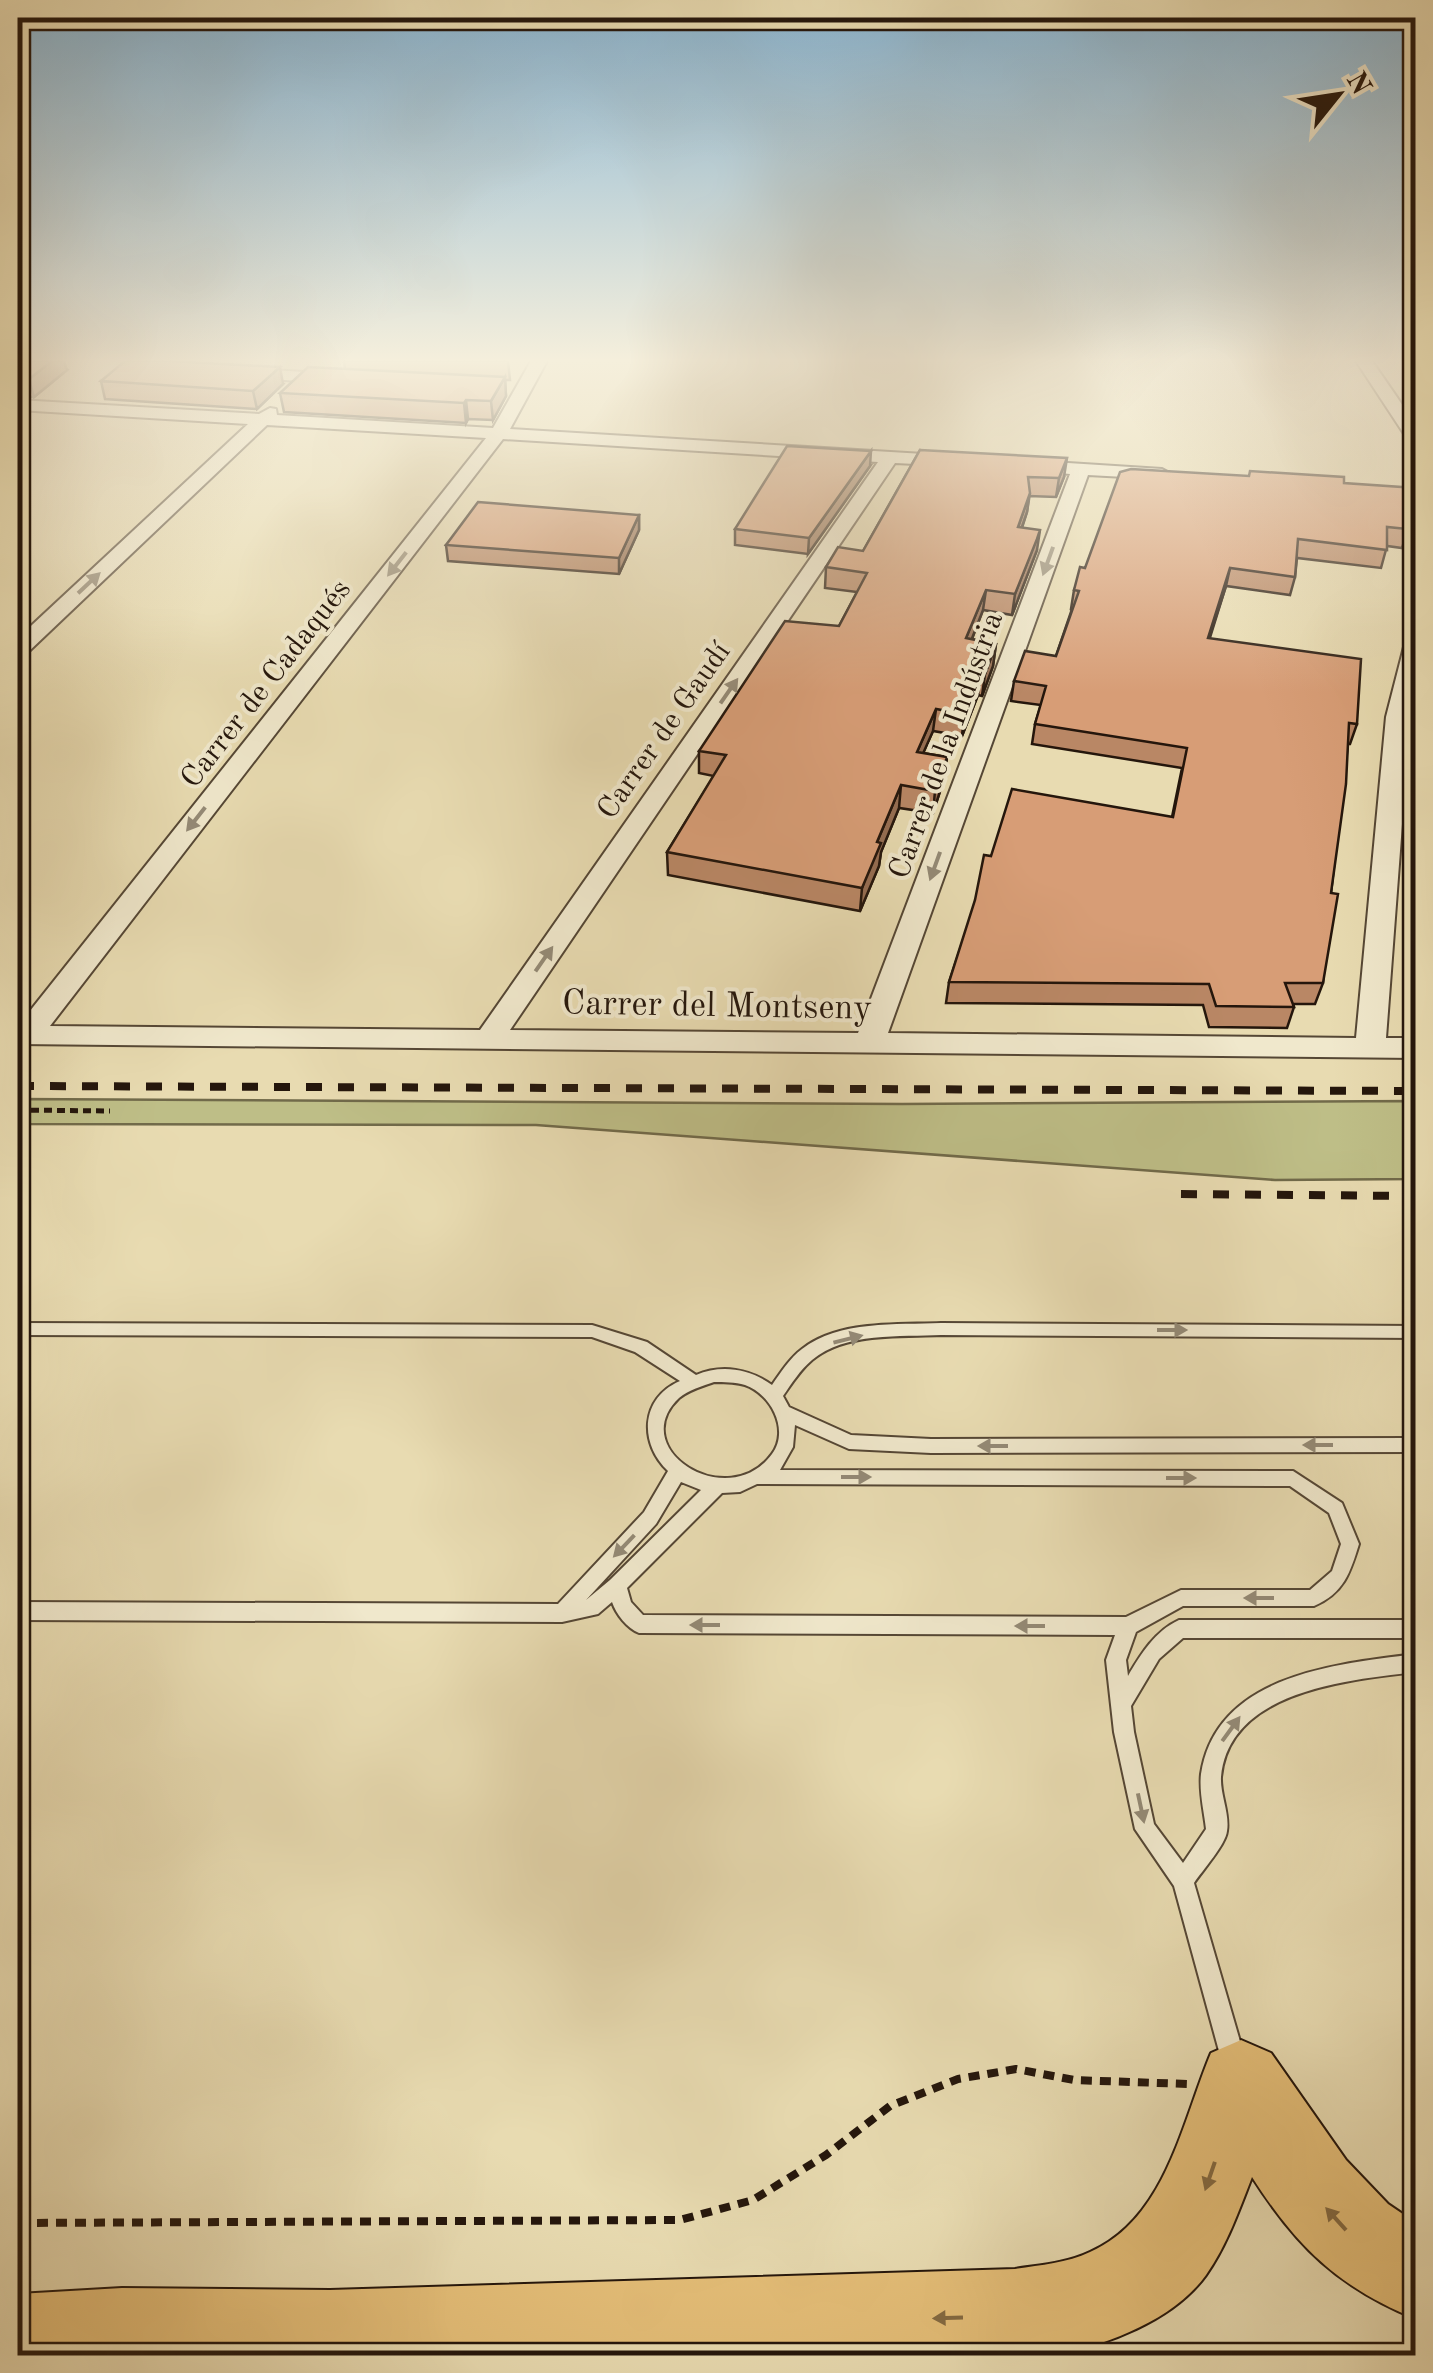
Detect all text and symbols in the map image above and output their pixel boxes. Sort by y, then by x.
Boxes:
north arrow [1288,45,1388,145]
text: N [1340,68,1375,101]
one-way arrow [1040,546,1055,576]
one-way arrow [387,551,408,576]
one-way arrow [77,572,101,595]
street label: Carrer de Cadaqués [176,574,357,794]
street label: Carrer de la Indústria [885,608,1009,883]
street label: Carrer de Gaudí [593,637,737,825]
one-way arrow [719,678,738,705]
one-way arrow [186,806,207,832]
one-way arrow [927,851,942,881]
one-way arrow [535,946,553,973]
street label: Carrer del Montseny [562,986,872,1027]
one-way arrow [1157,1322,1189,1338]
one-way arrow [833,1331,864,1347]
one-way arrow [1302,1437,1334,1453]
one-way arrow [977,1438,1009,1454]
one-way arrow [840,1469,872,1485]
one-way arrow [1165,1470,1197,1486]
one-way arrow [613,1533,636,1557]
one-way arrow [1243,1590,1275,1606]
one-way arrow [689,1616,721,1632]
one-way arrow [1014,1618,1046,1634]
one-way arrow [1221,1716,1240,1742]
one-way arrow [1133,1793,1149,1824]
one-way arrow [1202,2161,1217,2191]
one-way arrow [1325,2206,1347,2231]
one-way arrow [932,2311,964,2327]

